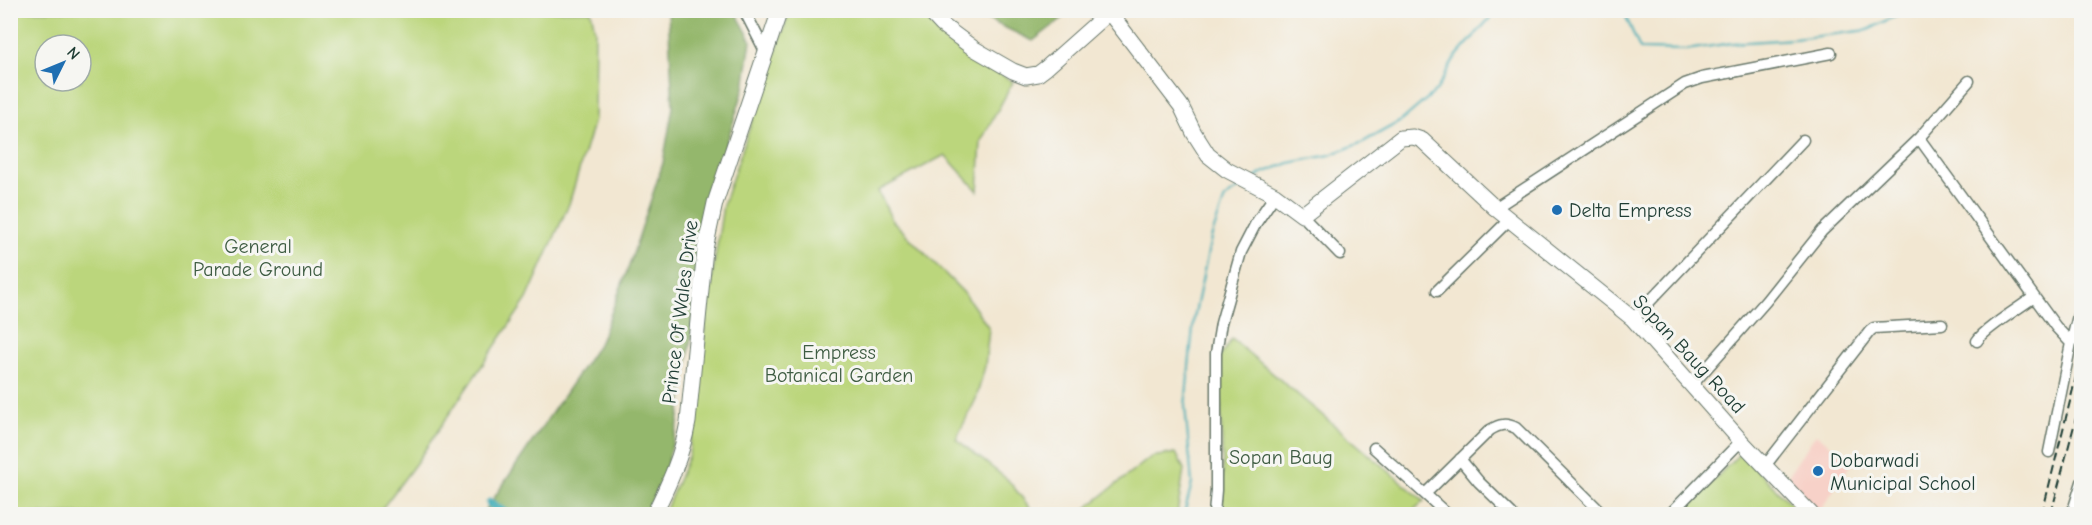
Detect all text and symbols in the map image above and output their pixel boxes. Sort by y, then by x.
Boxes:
north arrow [33,33,93,93]
text: N [63,43,83,63]
place label: Delta Empress [1569,199,1692,222]
marker: Delta Empress [1550,203,1564,217]
street label: Prince Of Wales Drive [657,219,703,405]
park label: General Parade Ground [193,235,323,281]
street label: Sopan Baug Road [1628,290,1750,418]
park label: Empress Botanical Garden [765,341,913,387]
park label: Sopan Baug [1229,446,1333,469]
place label: Dobarwadi Municipal School [1830,449,1976,495]
marker: Dobarwadi Municipal School [1811,464,1825,478]

